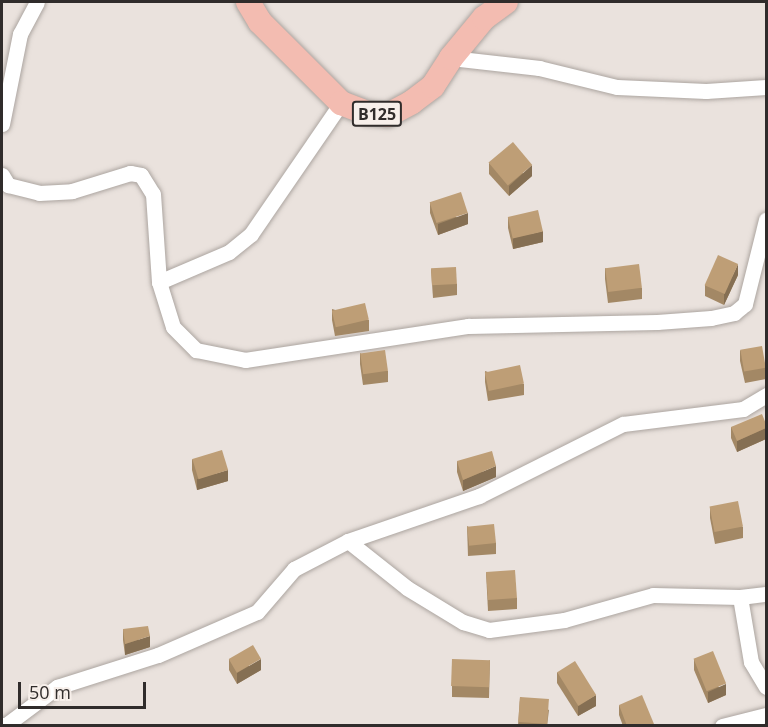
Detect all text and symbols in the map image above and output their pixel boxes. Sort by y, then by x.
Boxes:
road number: B125 [352,101,403,127]
scale bar [21,670,148,708]
text: 50 m [29,680,71,704]

